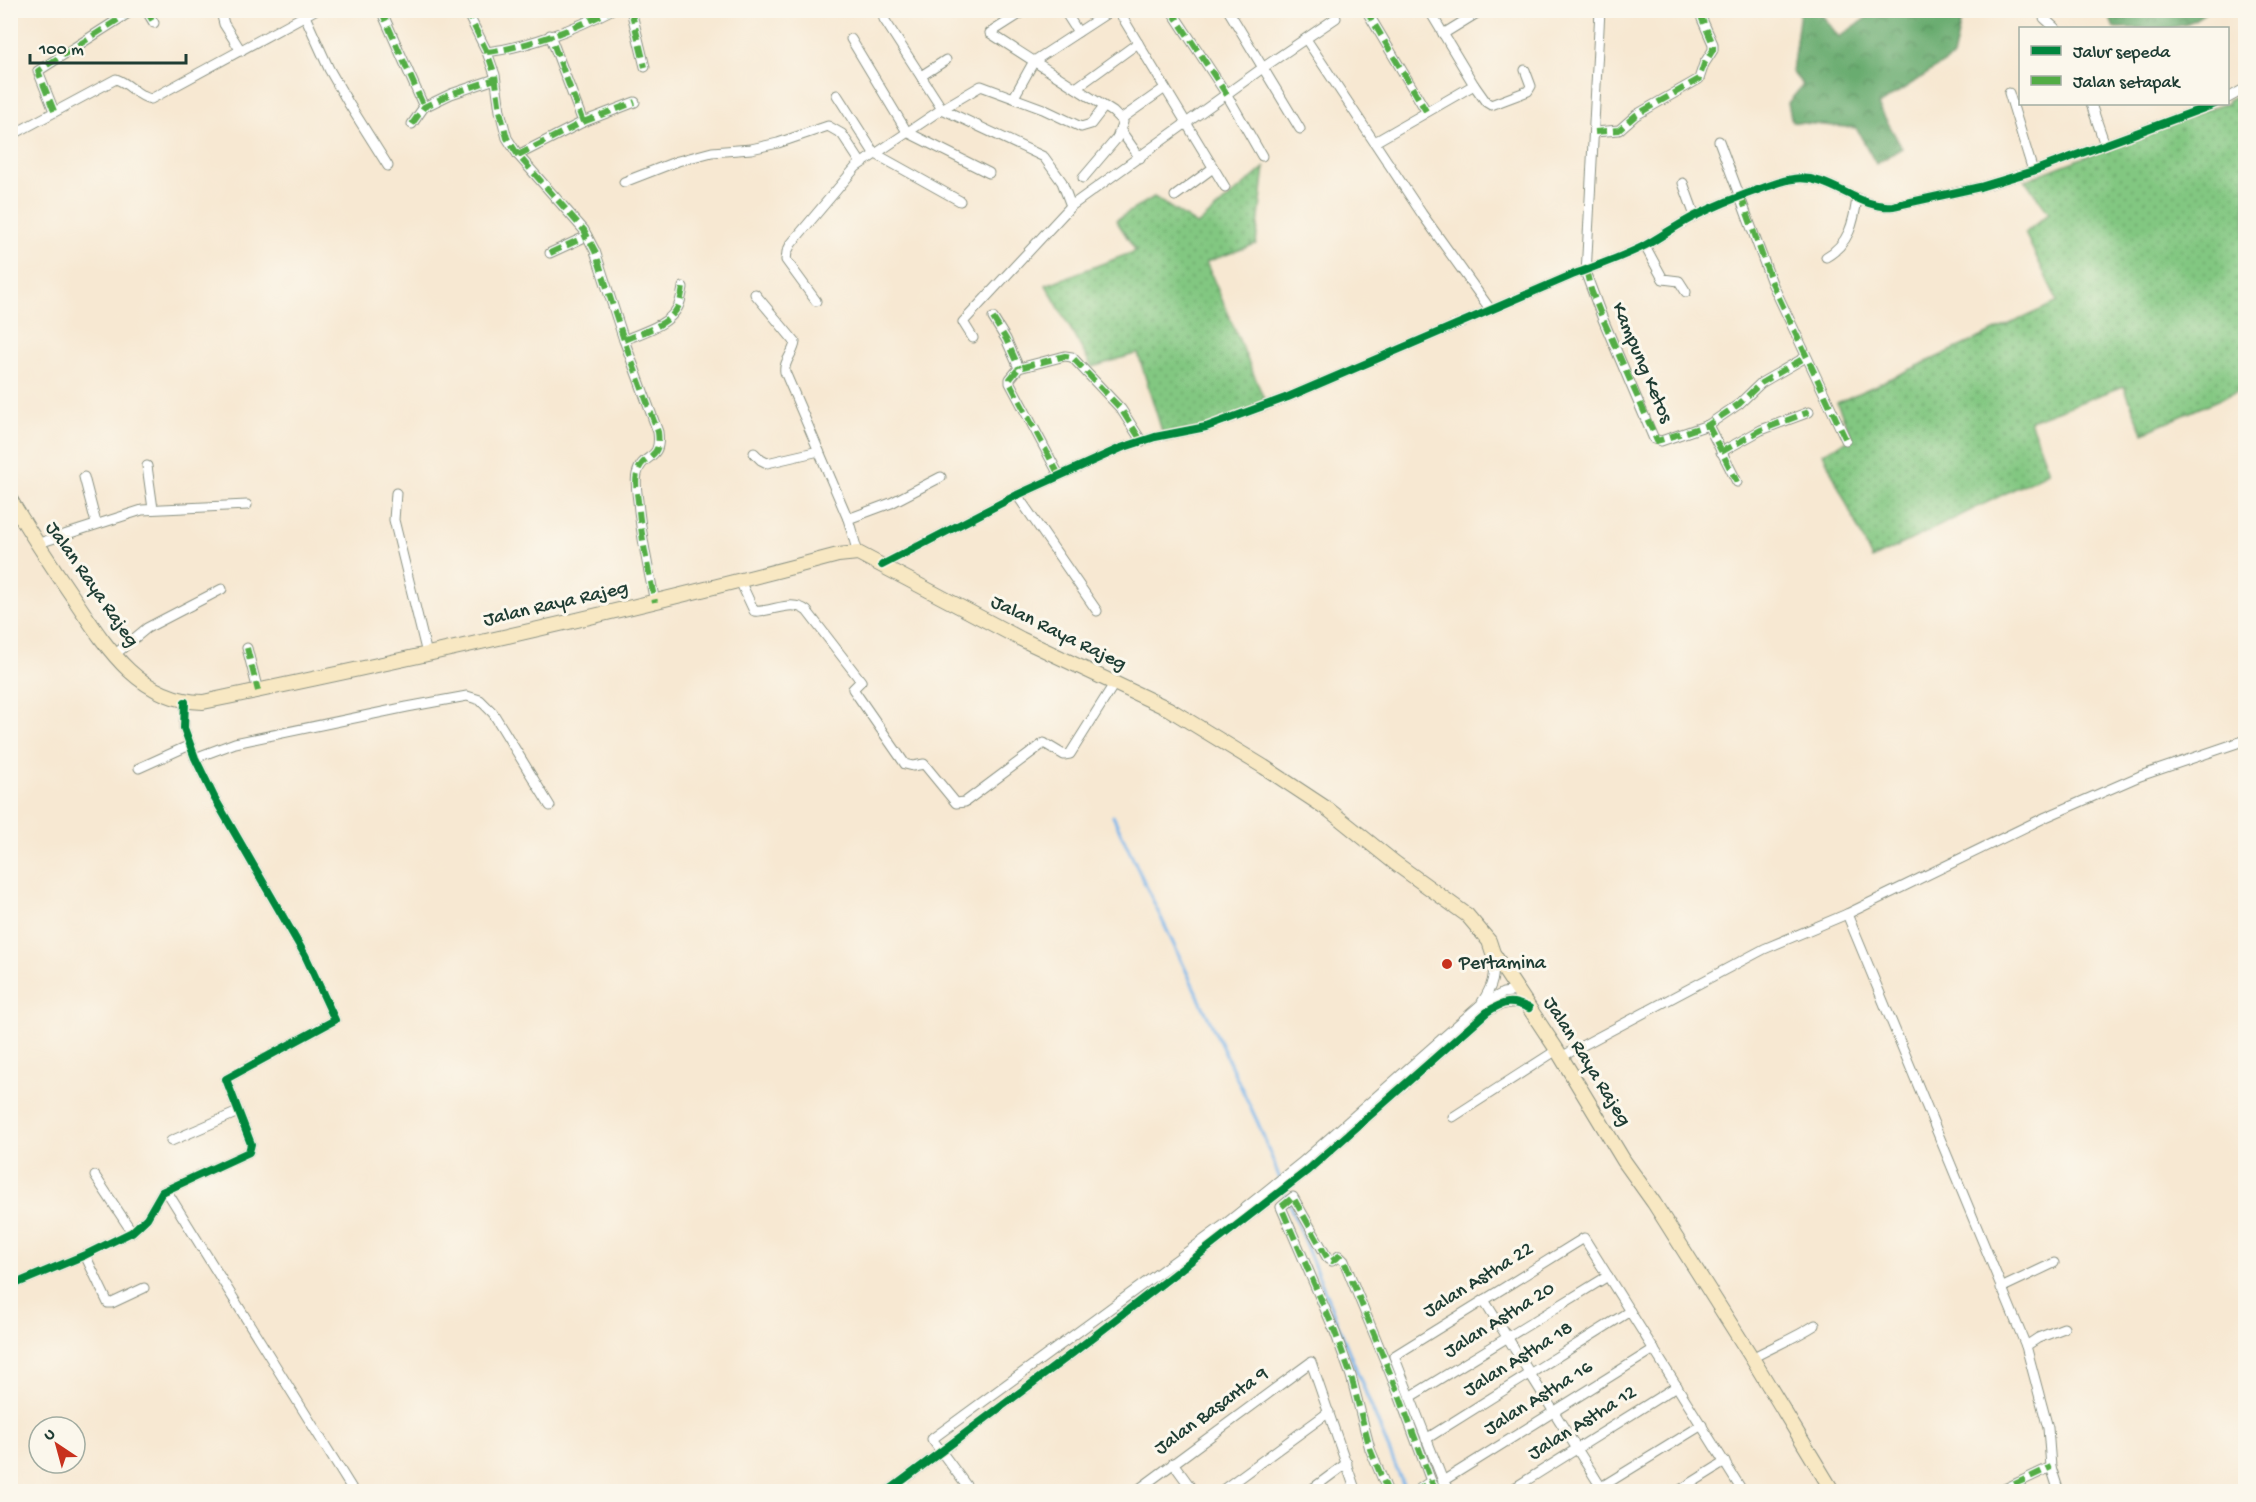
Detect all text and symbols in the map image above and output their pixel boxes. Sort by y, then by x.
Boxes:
scale bar [30,27,186,65]
legend [2019,27,2229,105]
text: 100 m [38,40,84,61]
text: Jalur sepeda [2073,43,2171,64]
text: Jalan setapak [2073,73,2181,94]
street label: Kampung Ketos [1605,299,1677,427]
street label: Jalan Raya Rajeg [39,518,143,652]
street label: Jalan Raya Rajeg [481,577,631,633]
street label: Jalan Raya Rajeg [987,591,1129,677]
place label: Pertamina [1458,953,1547,976]
marker: Pertamina [1440,957,1454,971]
street label: Jalan Raya Rajeg [1537,993,1635,1131]
street label: Jalan Astha 22 [1420,1238,1538,1324]
street label: Jalan Astha 20 [1440,1278,1560,1364]
street label: Jalan Astha 18 [1460,1317,1578,1403]
street label: Jalan Astha 16 [1481,1356,1598,1441]
street label: Jalan Basanta 9 [1151,1363,1273,1461]
street label: Jalan Astha 12 [1525,1381,1642,1466]
north arrow [27,1415,87,1475]
text: U [41,1425,60,1446]

